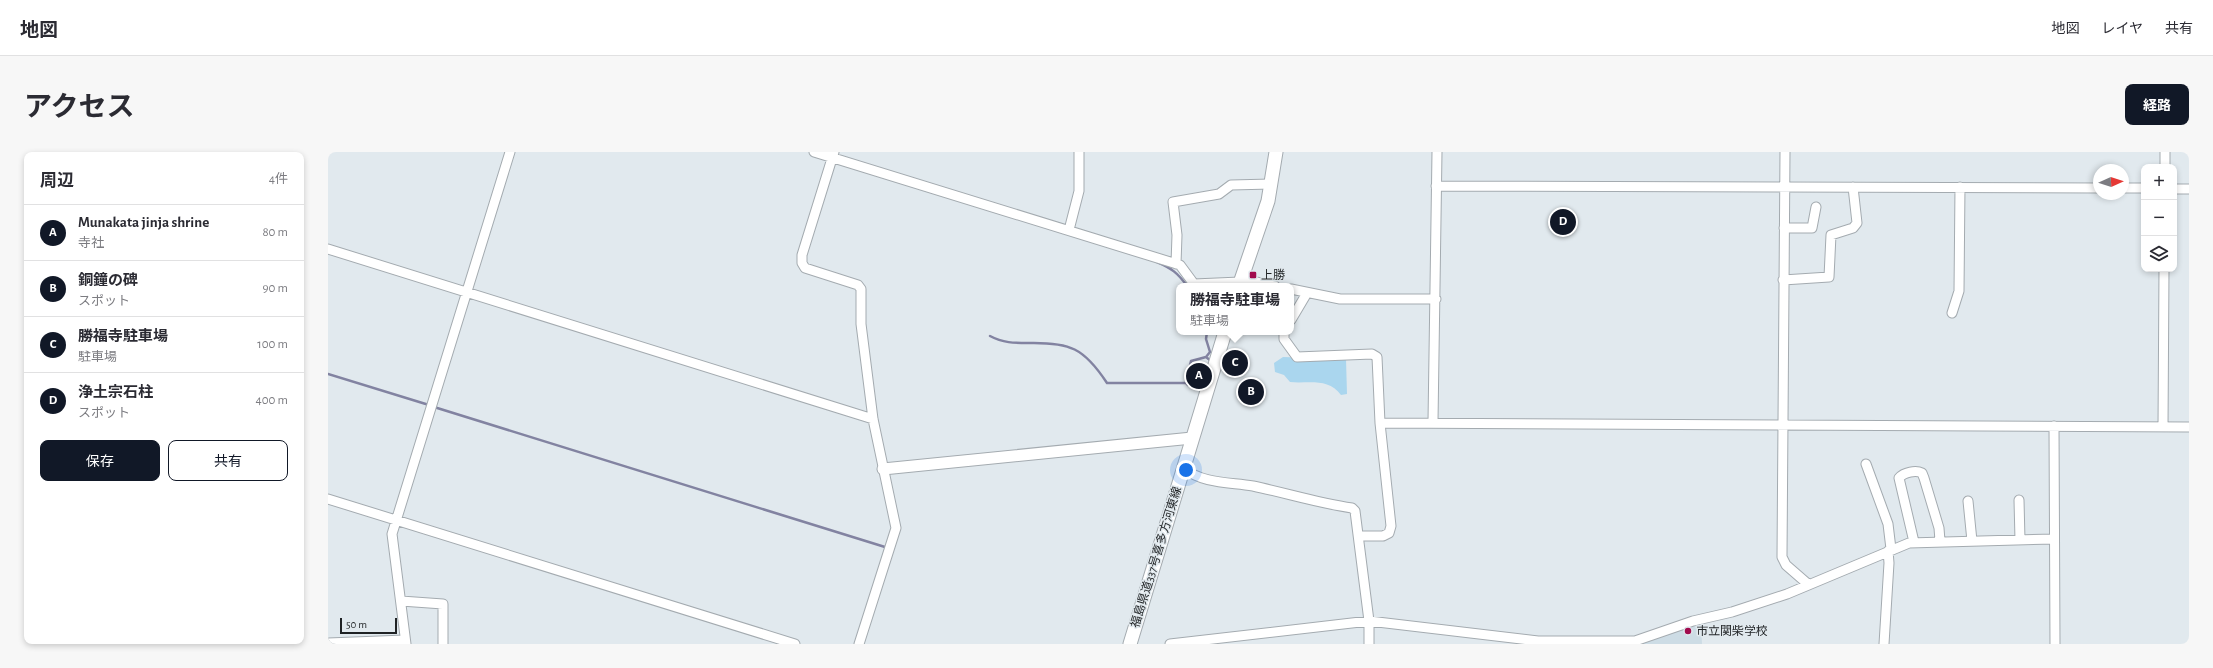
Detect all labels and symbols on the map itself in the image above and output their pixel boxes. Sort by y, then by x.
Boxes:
north arrow [2093,164,2129,200]
pin: D [1550,207,1576,237]
place label: 上勝 [1261,268,1285,281]
marker: 上勝 [1248,270,1258,280]
pin: C [1222,348,1248,378]
pin: A [1186,361,1212,391]
pin: B [1238,377,1264,407]
your location [1176,460,1196,480]
street label: 福島県道337号喜多方河東線 [1128,485,1183,629]
scale bar [340,616,397,635]
place label: 市立関柴学校 [1696,624,1768,637]
marker: 市立関柴学校 [1683,626,1693,636]

